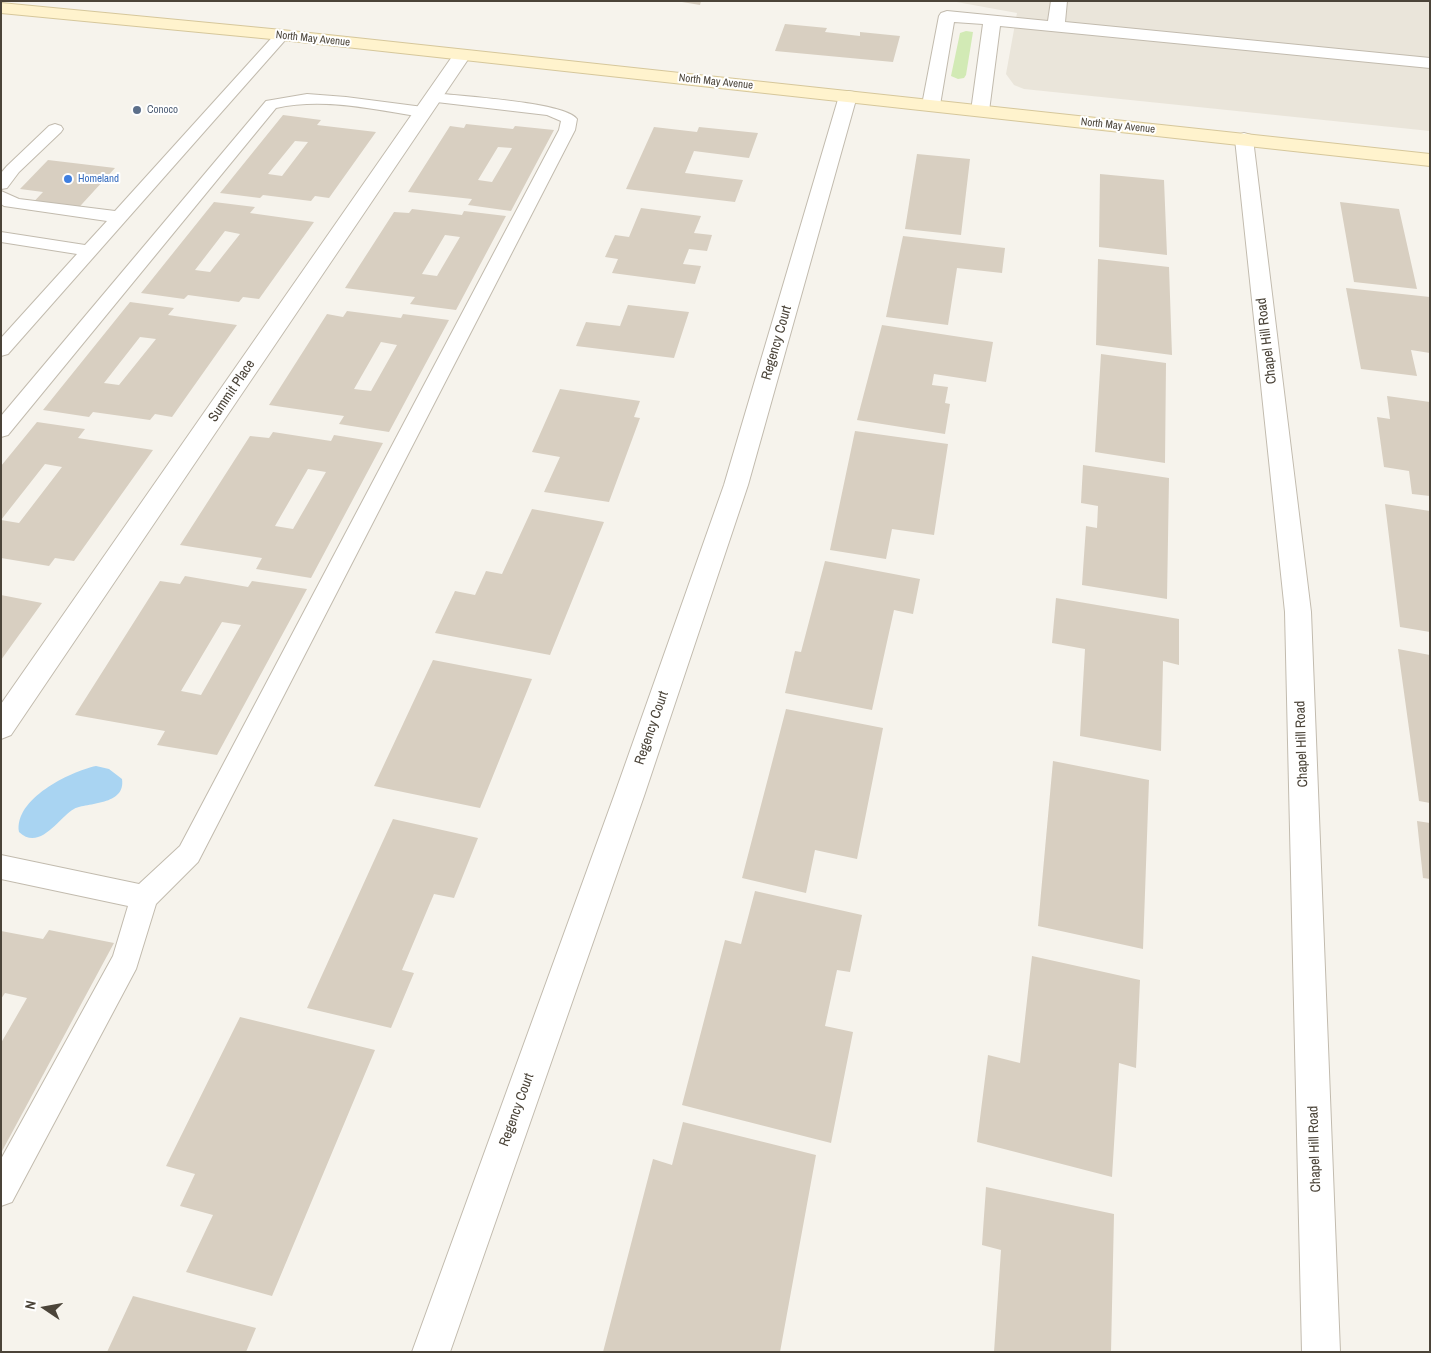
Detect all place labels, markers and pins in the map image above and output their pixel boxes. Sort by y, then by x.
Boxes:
place label: Conoco [147,103,178,117]
marker: Conoco [131,104,143,116]
place label: Homeland [78,172,119,186]
marker: Homeland [62,173,74,185]

